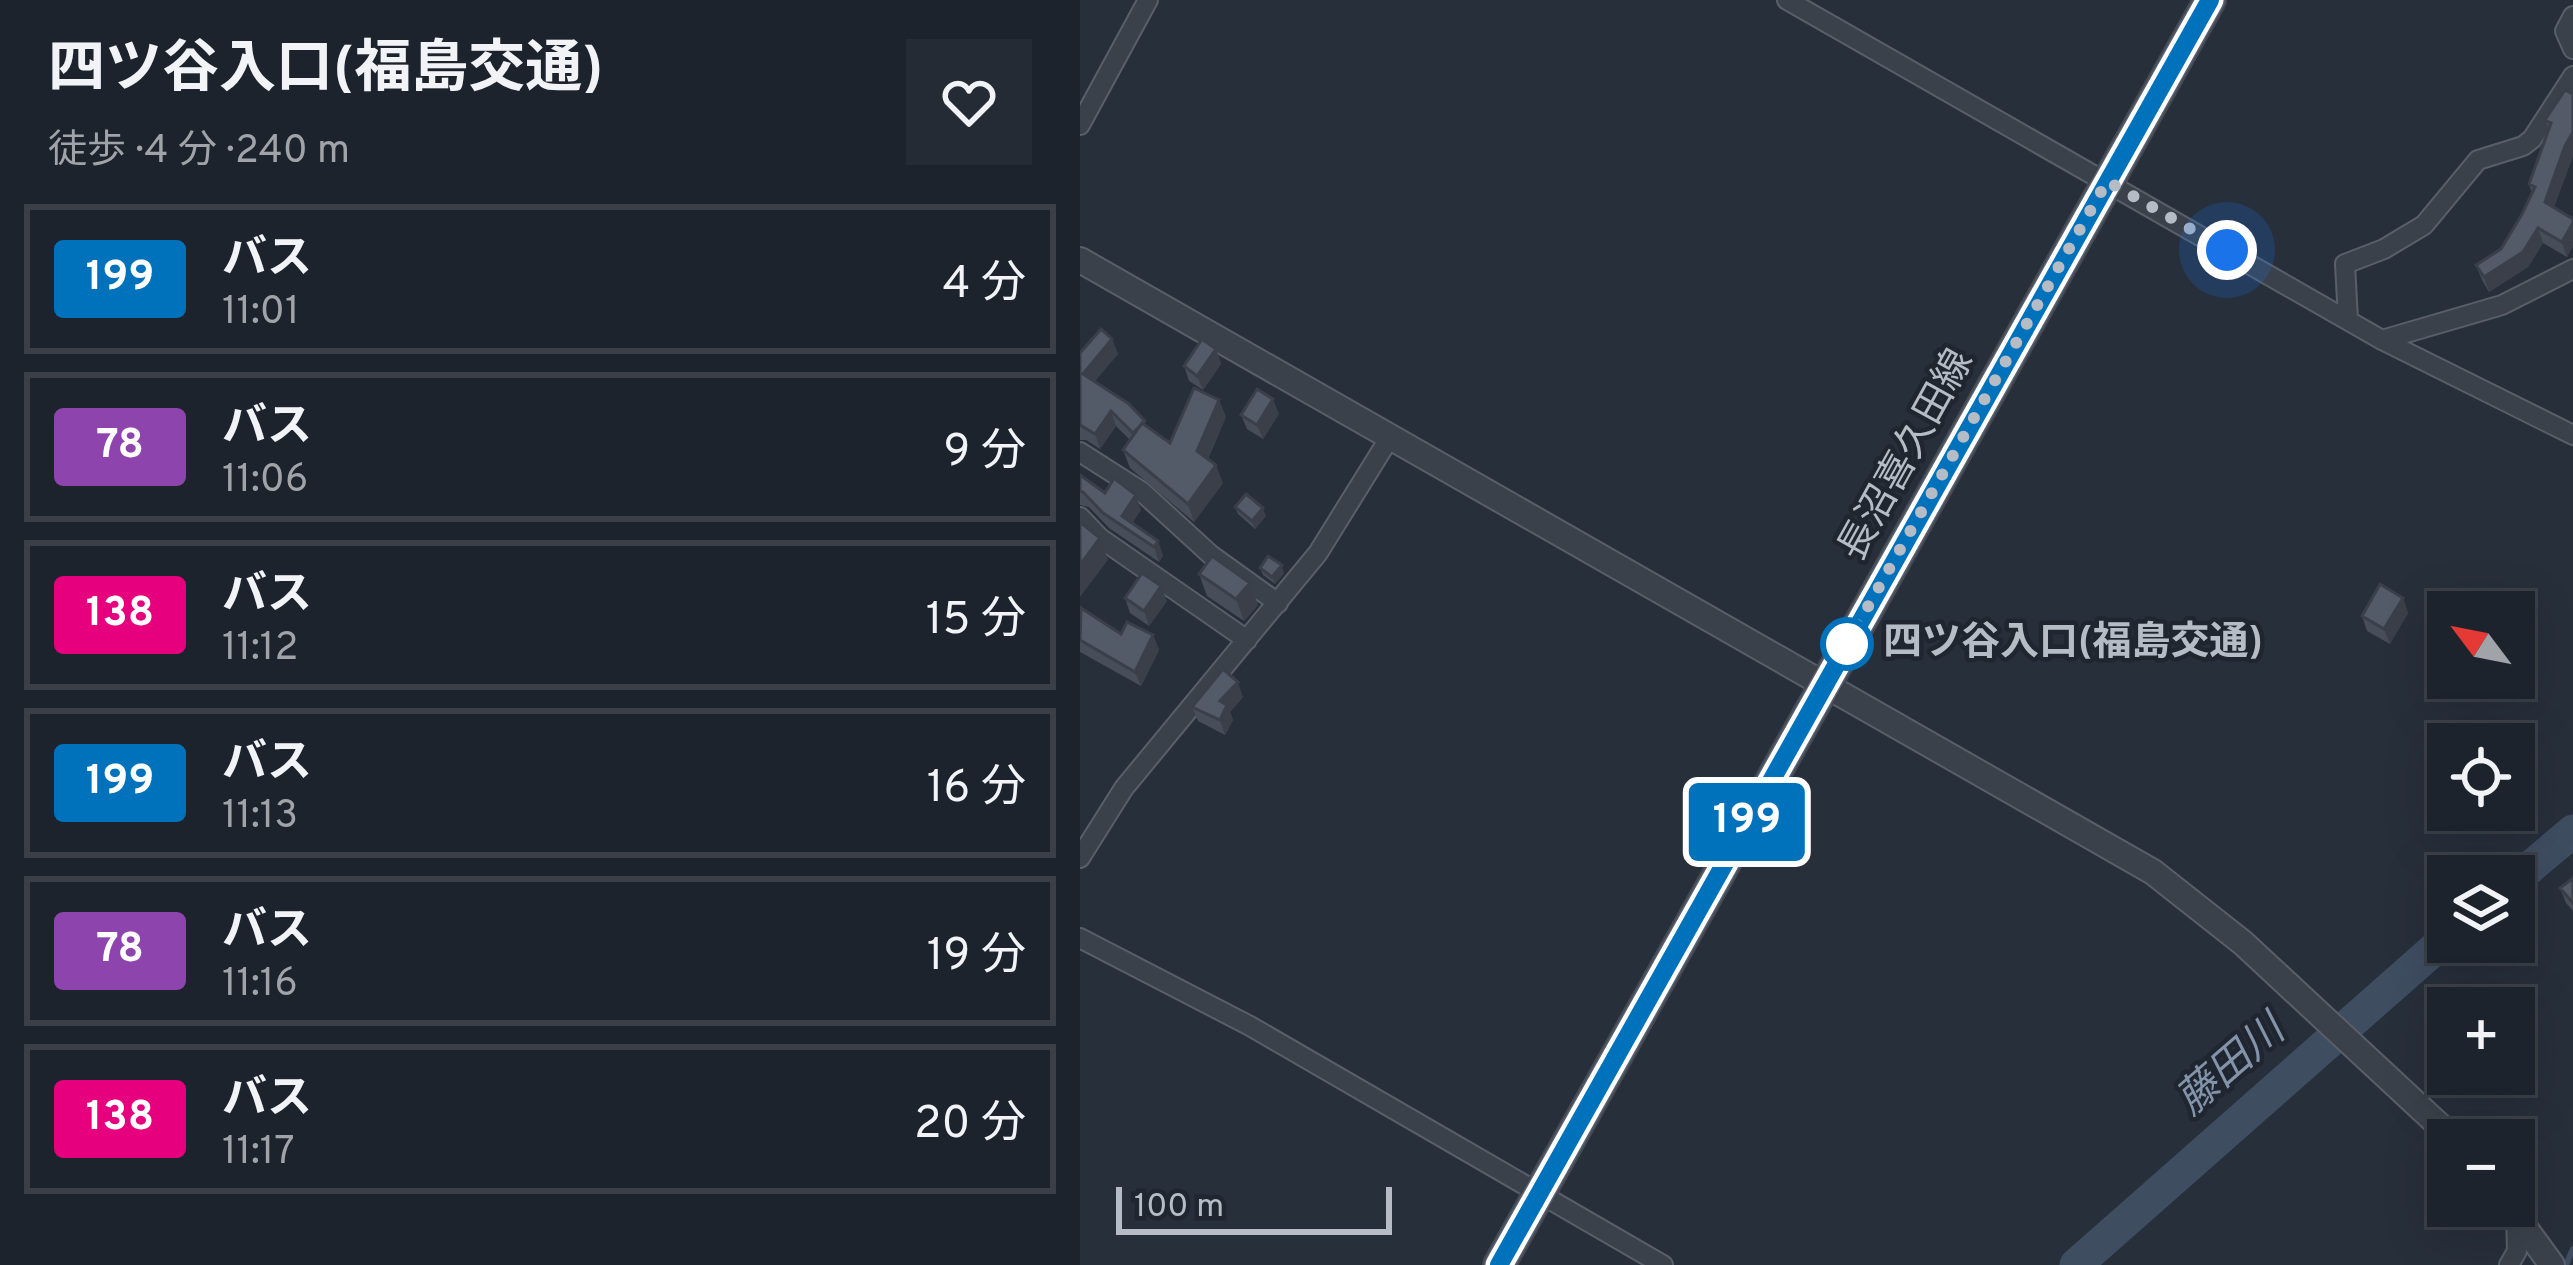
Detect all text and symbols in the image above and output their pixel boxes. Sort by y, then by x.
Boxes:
text: 四ツ谷入口(福島交通) [48,36,603,108]
button: heart [906,39,1032,165]
text: 徒歩 · 4 分 · 240 m [48,128,350,177]
your location [2197,220,2257,280]
text: バス [222,232,312,289]
text: 199 [86,252,154,305]
text: 4 分 [942,257,1026,314]
text: 11:01 [222,289,299,338]
street label: 長沼喜久田線 [1830,342,1986,570]
text: バス [222,400,312,457]
text: 78 [96,420,144,473]
text: 9 分 [944,425,1026,482]
text: 11:06 [222,457,308,506]
text: バス [222,568,312,625]
text: 138 [86,588,154,641]
north arrow [2427,591,2535,699]
map controls [2427,591,2535,1227]
text: 15 分 [926,593,1026,650]
marker: 四ツ谷入口(福島交通) [1822,619,1872,669]
place label: 四ツ谷入口(福島交通) [1883,620,2263,669]
text: 11:12 [222,625,298,674]
button: locate [2427,723,2535,831]
text: バス [222,736,312,793]
text: 199 [86,756,154,809]
text: 16 分 [927,761,1026,818]
line badge: 199 [1678,783,1816,861]
text: 11:13 [222,793,298,842]
text: 199 [1713,795,1781,848]
button: layers [2427,855,2535,963]
text: バス [222,904,312,961]
text: 78 [96,924,144,977]
text: 19 分 [927,929,1026,986]
text: 11:16 [222,961,298,1010]
button: + [2427,987,2535,1095]
water label: 藤田川 [2167,1003,2300,1128]
text: バス [222,1072,312,1129]
text: 138 [86,1092,154,1145]
text: 20 分 [914,1097,1026,1154]
button: − [2427,1119,2535,1227]
text: 11:17 [222,1129,295,1178]
scale bar [1116,1181,1392,1234]
text: 100 m [1134,1187,1224,1229]

